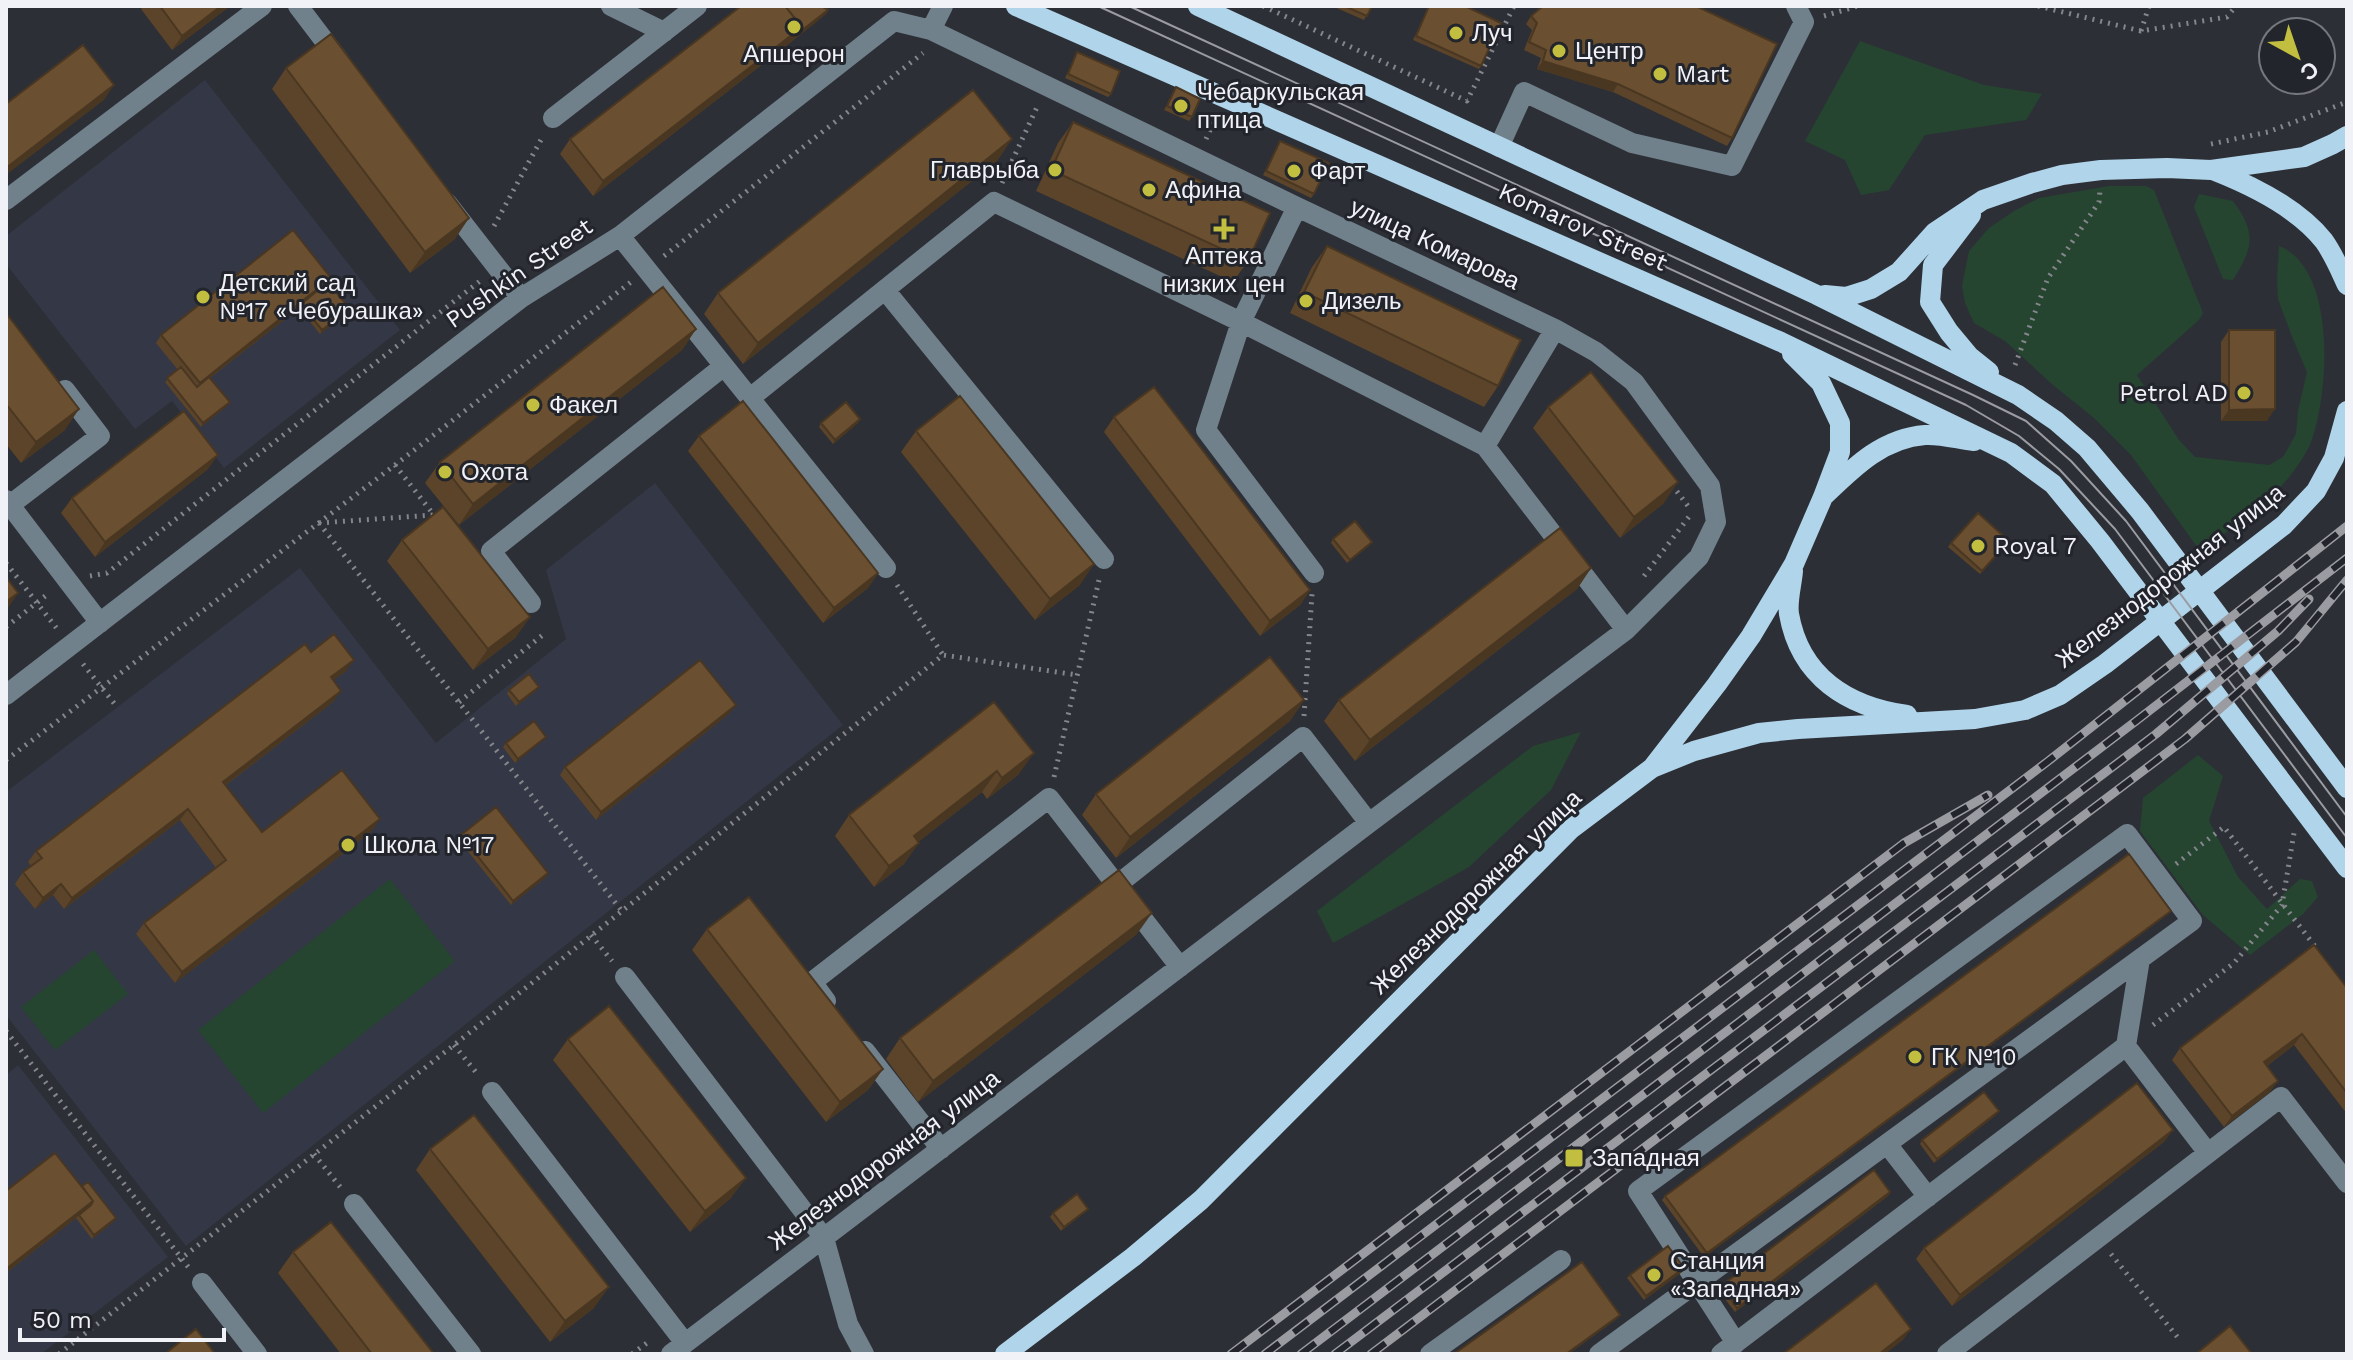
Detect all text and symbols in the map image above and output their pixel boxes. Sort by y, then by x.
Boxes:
north arrow [2257,16,2337,96]
marker: Апшерон [785,18,803,36]
place label: Луч [1472,19,1513,47]
marker: Луч [1447,24,1465,42]
place label: Центр [1575,37,1644,65]
place label: Апшерон [743,40,845,68]
marker: Центр [1550,42,1568,60]
text: С [2295,56,2324,86]
place label: Mart [1676,60,1729,88]
marker: Mart [1651,65,1669,83]
place label: Чебаркульская птица [1197,78,1364,134]
marker: Чебаркульская птица [1172,97,1190,115]
place label: Главрыба [930,156,1040,184]
place label: Фарт [1310,157,1365,185]
marker: Главрыба [1046,161,1064,179]
marker: Фарт [1285,162,1303,180]
place label: Афина [1165,176,1242,204]
street label: Komarov Street [1494,177,1672,277]
marker: Афина [1140,181,1158,199]
street label: улица Комарова [1346,192,1525,296]
street label: Pushkin Street [440,212,598,334]
marker: Аптека низких цен [1215,220,1233,238]
place label: Аптека низких цен [1163,242,1285,298]
place label: Детский сад №17 «Чебурашка» [219,269,424,325]
place label: Дизель [1322,287,1401,315]
marker: Детский сад №17 «Чебурашка» [194,288,212,306]
marker: Дизель [1297,292,1315,310]
place label: Petrol AD [2119,379,2228,407]
marker: Petrol AD [2235,384,2253,402]
place label: Факел [549,391,618,419]
marker: Факел [524,396,542,414]
place label: Охота [461,458,529,486]
marker: Охота [436,463,454,481]
street label: Железнодорожная улица [2050,478,2290,674]
place label: Royal 7 [1994,532,2076,560]
marker: Royal 7 [1969,537,1987,555]
street label: Железнодорожная улица [1365,784,1588,1000]
place label: Школа №17 [364,831,494,859]
marker: Школа №17 [339,836,357,854]
place label: ГК №10 [1931,1043,2017,1071]
marker: ГК №10 [1906,1048,1924,1066]
street label: Железнодорожная улица [763,1064,1006,1256]
place label: Западная [1592,1144,1700,1172]
marker: Западная [1563,1147,1585,1169]
place label: Станция «Западная» [1670,1247,1801,1303]
marker: Станция «Западная» [1645,1266,1663,1284]
scale bar [20,1292,224,1342]
text: 50 m [32,1306,92,1334]

